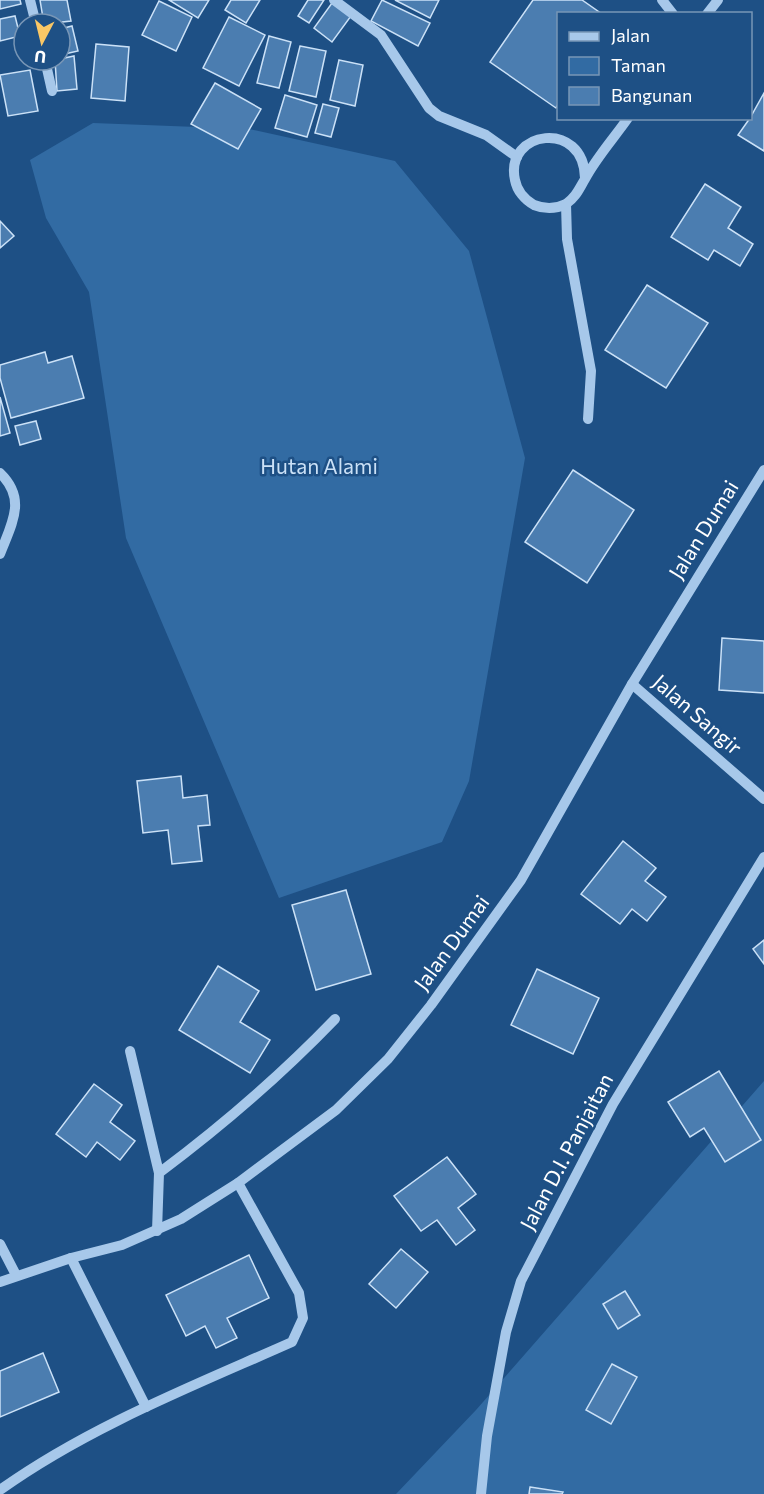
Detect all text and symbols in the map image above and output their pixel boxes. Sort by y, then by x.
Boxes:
north arrow [12,12,72,72]
legend [557,12,752,120]
text: Jalan [611,24,650,46]
text: U [33,47,47,68]
text: Taman [611,54,666,76]
text: Bangunan [611,84,692,106]
park label: Hutan Alami [260,453,378,478]
street label: Jalan Dumai [663,475,743,583]
street label: Jalan Sangir [648,668,748,759]
street label: Jalan Dumai [408,890,494,995]
street label: Jalan D.I. Panjaitan [514,1069,617,1234]

